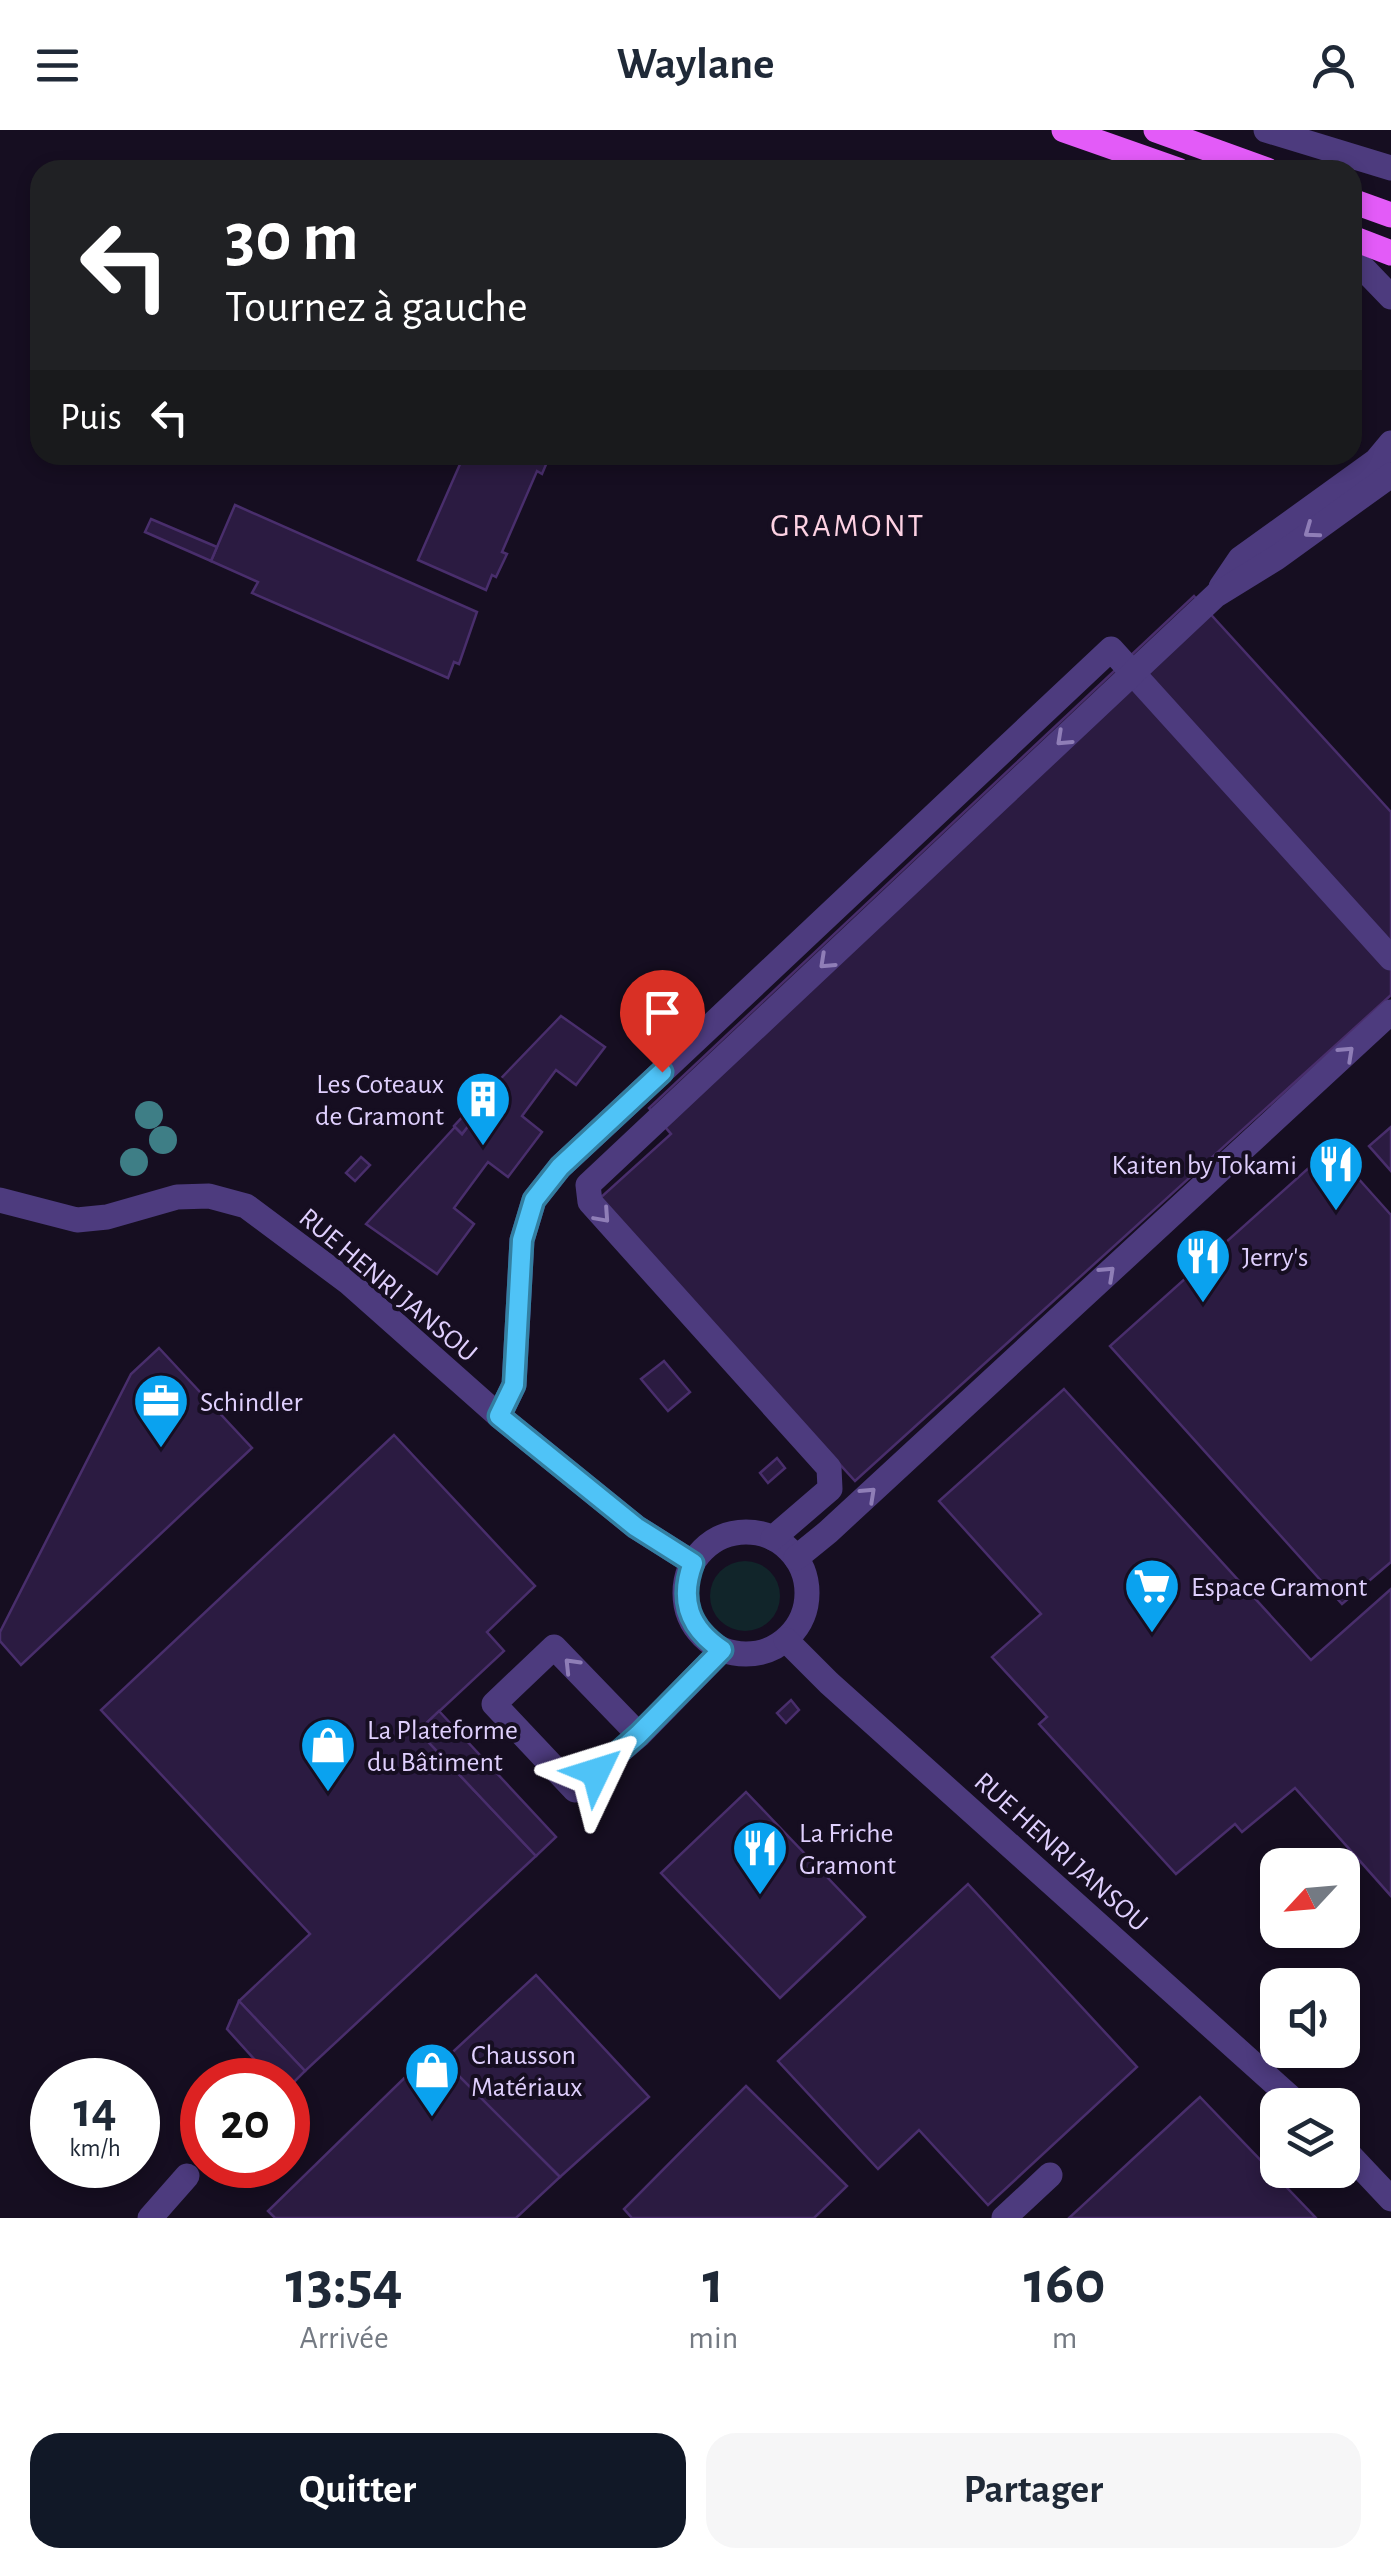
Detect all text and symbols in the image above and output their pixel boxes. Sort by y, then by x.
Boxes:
icon: menu [30,38,85,93]
icon: person [1306,38,1361,93]
text: Waylane [617,42,774,87]
icon: left [60,200,190,330]
text: 30 m [225,203,359,273]
text: Tournez à gauche [225,285,528,330]
icon: left [142,390,197,445]
text: Puis [60,399,122,437]
district label: GRAMONT [770,510,926,542]
one-way arrow [1304,520,1322,537]
one-way arrow [1056,727,1074,745]
one-way arrow [819,950,838,968]
pin [620,970,705,1073]
icon: arrive [635,985,690,1040]
one-way arrow [1335,1047,1354,1065]
building icon: Les Coteaux de Gramont [453,1069,513,1148]
place label: Les Coteaux de Gramont [315,1071,444,1131]
restaurant icon: Kaiten by Tokami [1306,1134,1366,1213]
place label: Kaiten by Tokami [1111,1152,1297,1180]
street label: RUE HENRI JANSOU [293,1203,482,1368]
one-way arrow [591,1204,609,1223]
restaurant icon: Jerry's [1173,1226,1233,1305]
place label: Jerry's [1242,1244,1308,1272]
one-way arrow [1096,1267,1115,1285]
office icon: Schindler [131,1371,191,1450]
place label: Schindler [200,1389,303,1417]
one-way arrow [857,1487,876,1505]
supermarket icon: Espace Gramont [1122,1556,1182,1635]
place label: Espace Gramont [1191,1574,1367,1602]
one-way arrow [565,1658,583,1676]
shop icon: La Plateforme du Bâtiment [298,1715,358,1794]
place label: La Plateforme du Bâtiment [367,1717,518,1777]
position arrow [544,1720,648,1824]
street label: RUE HENRI JANSOU [969,1768,1153,1937]
restaurant icon: La Friche Gramont [730,1818,790,1897]
place label: La Friche Gramont [799,1820,896,1880]
north arrow [1260,1848,1360,1948]
map controls [1260,1848,1360,2188]
button: sound [1260,1968,1360,2068]
shop icon: Chausson Matériaux [402,2040,462,2119]
place label: Chausson Matériaux [471,2042,582,2102]
speed limit sign: 20 [180,2058,310,2188]
text: 14 [73,2086,117,2136]
button: layers [1260,2088,1360,2188]
text: km/h [69,2136,121,2161]
text: 13:54 [285,2254,403,2314]
text: 1 [702,2254,724,2314]
text: 160 [1024,2254,1105,2314]
text: Arrivée [300,2322,389,2354]
text: min [688,2322,738,2354]
text: m [1052,2322,1077,2354]
button: Quitter [30,2433,686,2548]
button: Partager [706,2433,1361,2548]

